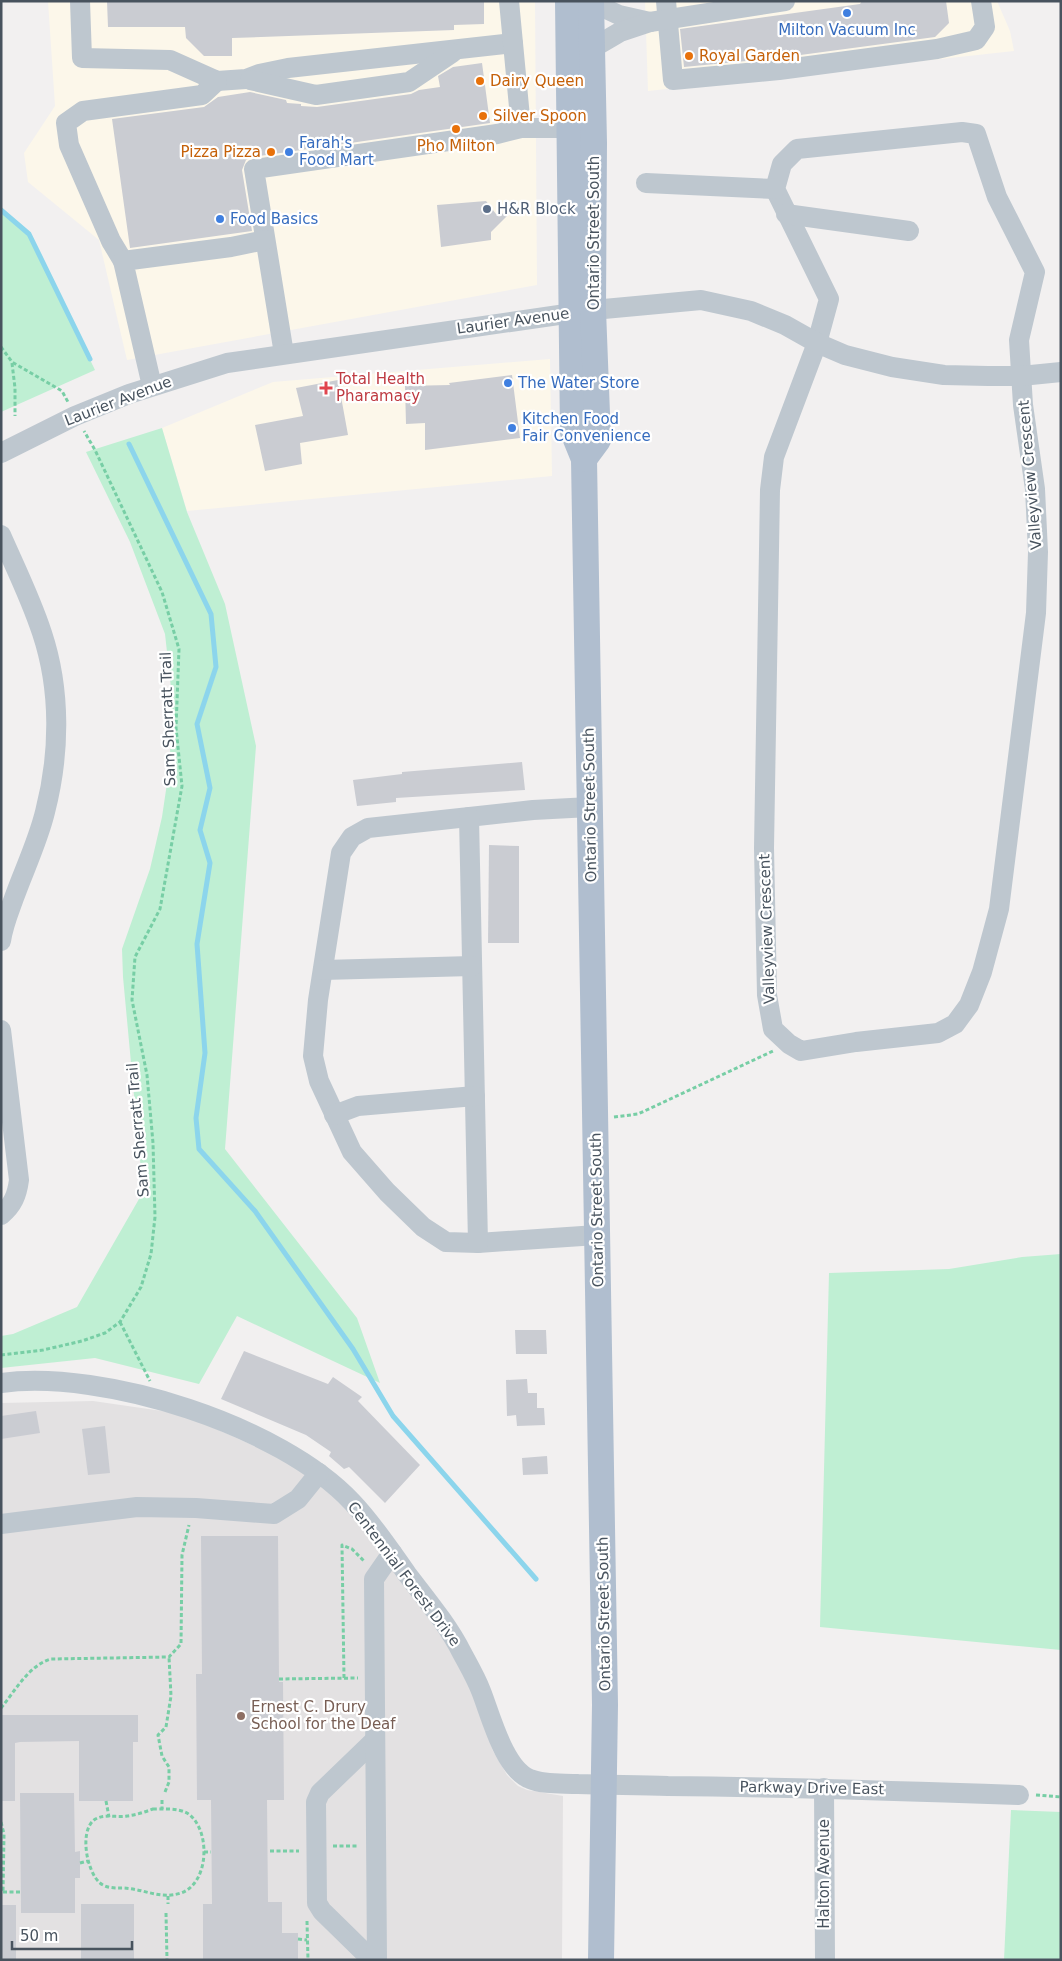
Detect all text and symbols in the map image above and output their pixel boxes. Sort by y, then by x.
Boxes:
marker: Milton Vacuum Inc [841,7,853,19]
place label: Milton Vacuum Inc [778,21,916,39]
place label: Royal Garden [699,47,800,65]
marker: Royal Garden [683,50,695,62]
place label: Dairy Queen [490,72,584,90]
marker: Dairy Queen [474,75,486,87]
place label: Silver Spoon [493,107,587,125]
marker: Silver Spoon [477,110,489,122]
marker: Pho Milton [450,123,462,135]
place label: Farah's Food Mart [299,134,374,169]
place label: Pho Milton [417,137,495,155]
place label: Pizza Pizza [181,143,261,161]
marker: Pizza Pizza [265,146,277,158]
marker: Farah's Food Mart [283,146,295,158]
street label: Ontario Street South [585,156,603,310]
place label: H&R Block [497,200,576,218]
marker: H&R Block [481,203,493,215]
place label: Food Basics [230,210,318,228]
marker: Food Basics [214,213,226,225]
street label: Laurier Avenue [456,304,570,338]
place label: Total Health Pharamacy [335,370,425,405]
street label: Laurier Avenue [62,372,174,430]
place label: The Water Store [517,374,639,392]
marker: The Water Store [502,377,514,389]
marker: Total Health Pharamacy [320,382,332,394]
street label: Valleyview Crescent [1014,399,1046,551]
place label: Kitchen Food Fair Convenience [522,410,651,445]
marker: Kitchen Food Fair Convenience [506,422,518,434]
street label: Sam Sherratt Trail [157,651,179,787]
street label: Ontario Street South [580,728,600,882]
street label: Valleyview Crescent [755,853,779,1004]
street label: Sam Sherratt Trail [123,1062,153,1198]
street label: Ontario Street South [587,1133,607,1287]
street label: Centennial Forest Drive [344,1498,464,1650]
street label: Ontario Street South [594,1537,614,1691]
place label: Ernest C. Drury School for the Deaf [251,1698,396,1733]
marker: Ernest C. Drury School for the Deaf [235,1710,247,1722]
street label: Parkway Drive East [740,1778,885,1798]
street label: Halton Avenue [815,1819,833,1929]
scale bar [12,1918,132,1950]
text: 50 m [20,1927,58,1945]

